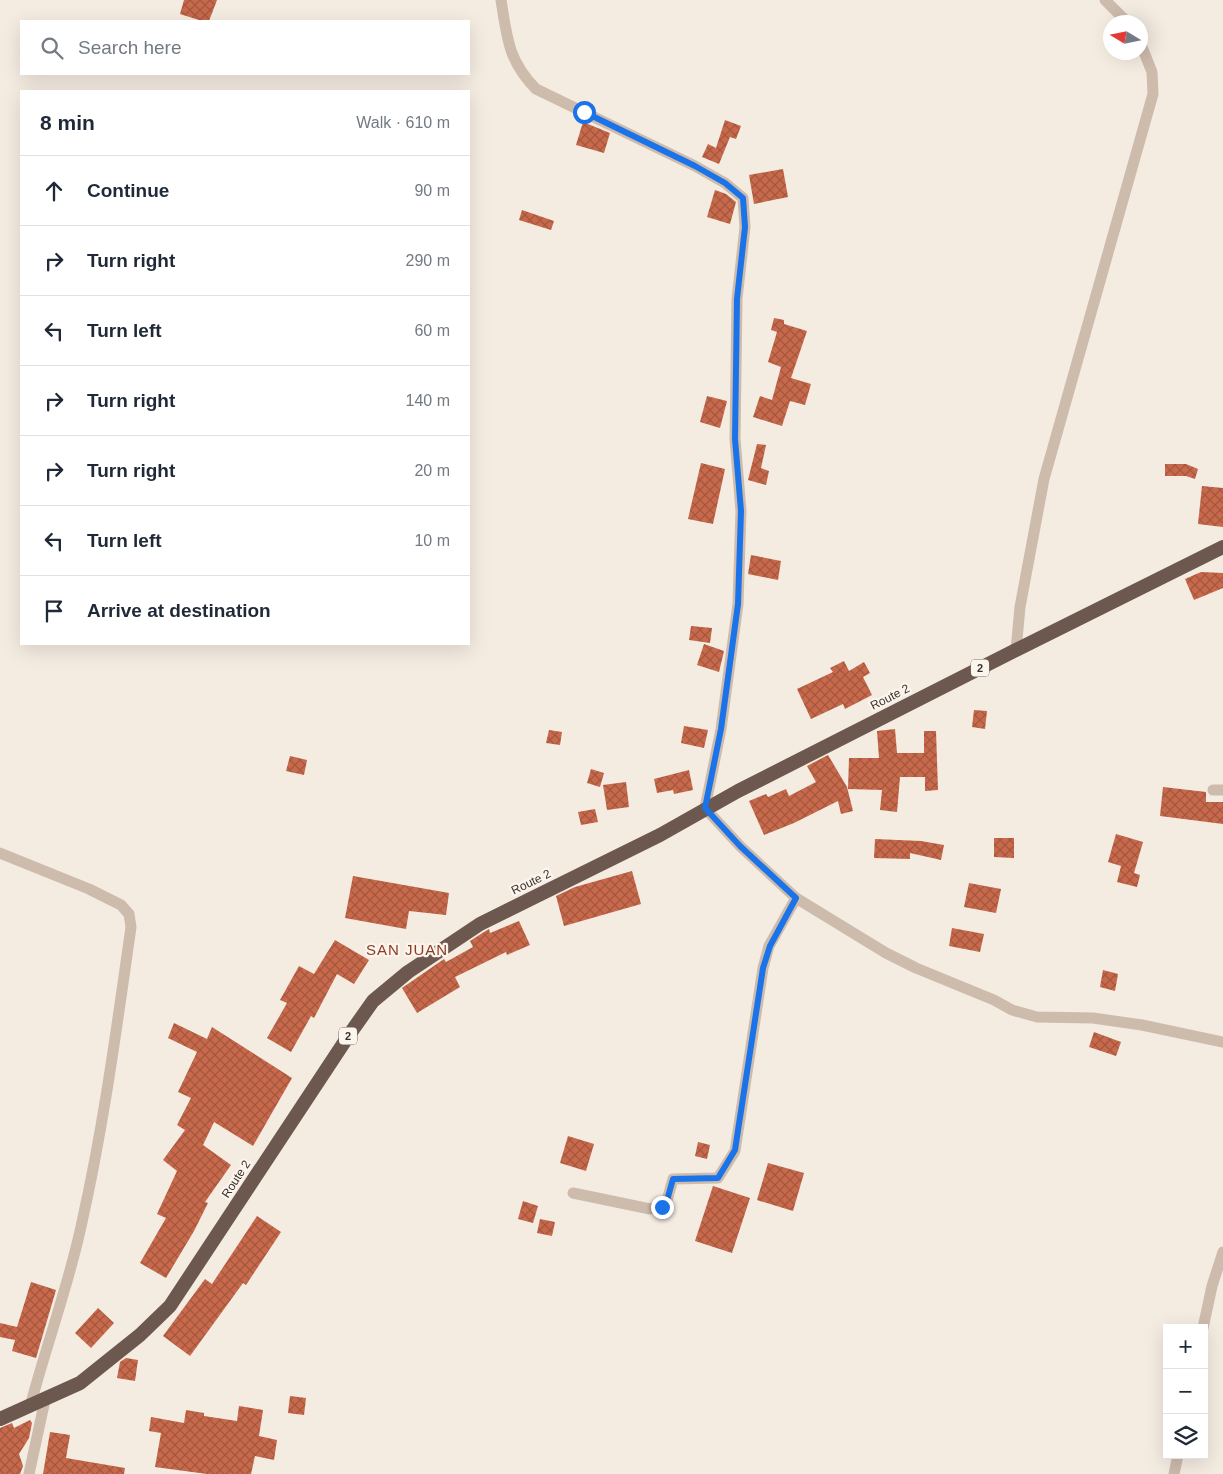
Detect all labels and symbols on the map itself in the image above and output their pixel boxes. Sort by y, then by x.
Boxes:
north arrow [1103,15,1148,60]
route start [573,101,596,124]
road number: 2 [971,660,989,676]
street label: Route 2 [868,681,912,713]
street label: Route 2 [509,866,553,898]
district label: SAN JUAN [366,941,448,958]
road number: 2 [339,1028,357,1044]
street label: Route 2 [219,1157,253,1200]
route end [651,1196,674,1219]

